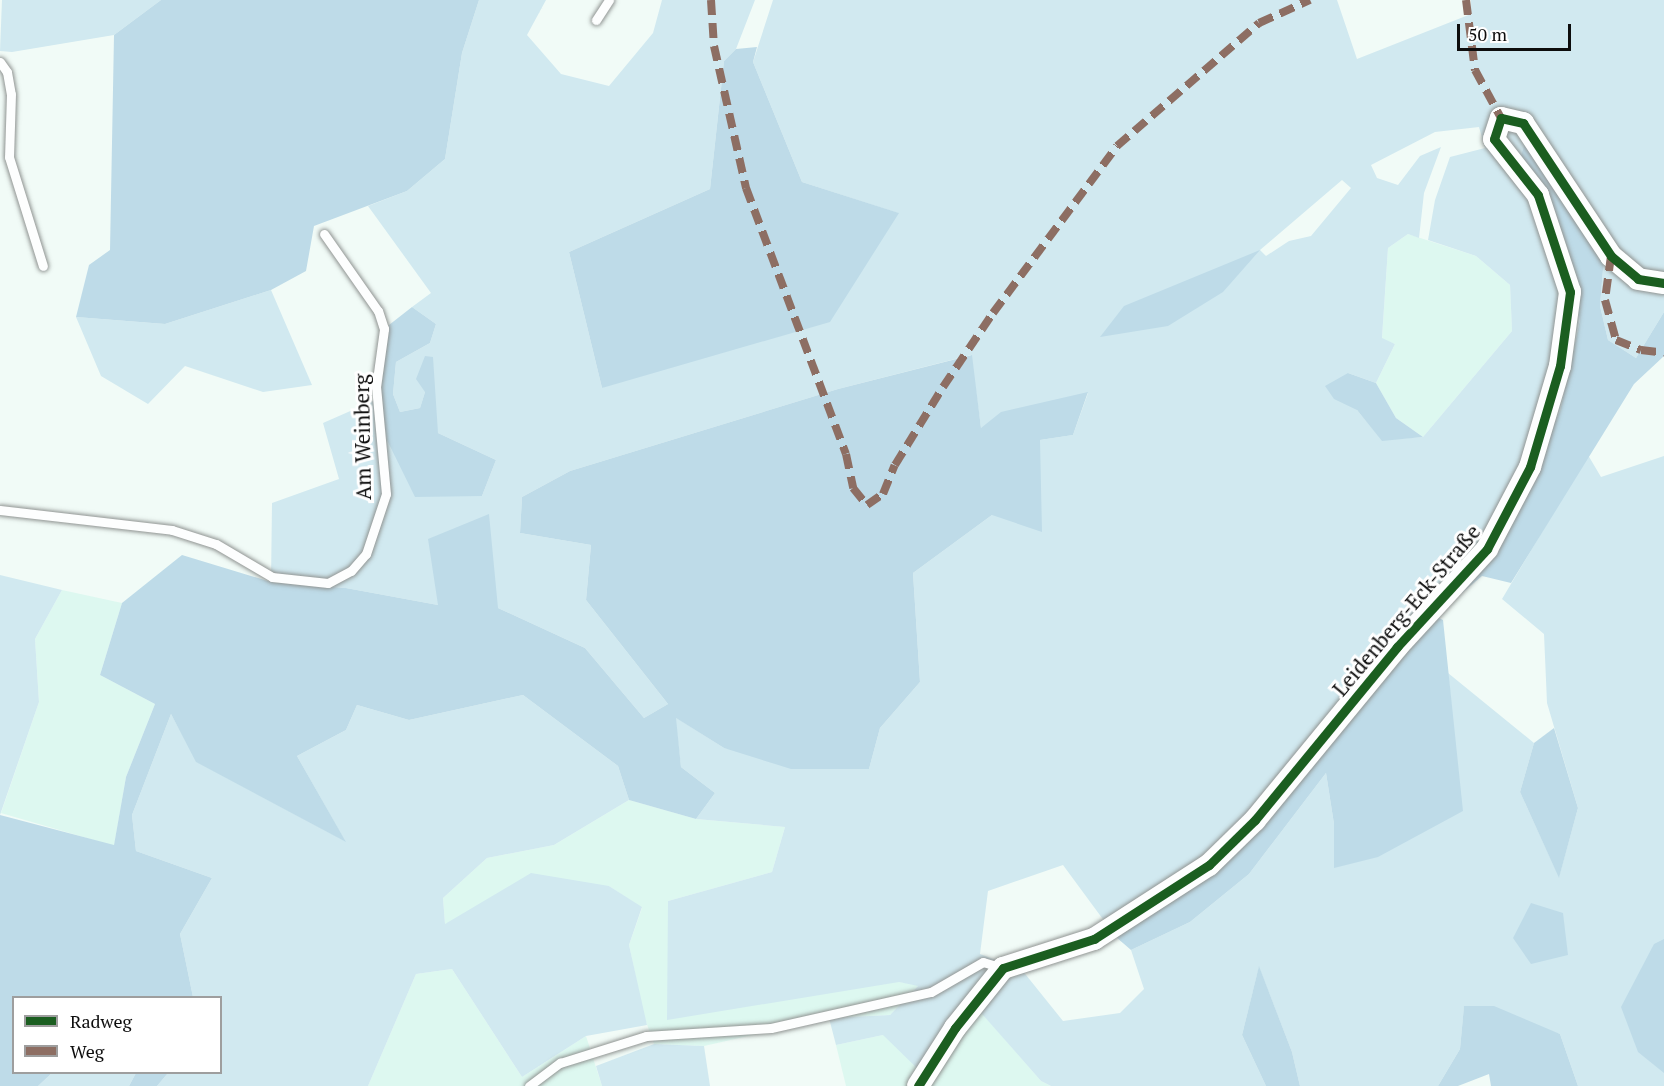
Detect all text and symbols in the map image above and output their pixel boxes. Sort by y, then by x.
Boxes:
scale bar [1460,12,1574,50]
text: 50 m [1468,22,1507,46]
street label: Am Weinberg [348,374,376,500]
street label: Leidenberg-Eck-Straße [1327,519,1485,701]
legend [12,996,222,1074]
text: Radweg [70,1009,132,1033]
text: Weg [70,1039,104,1063]

